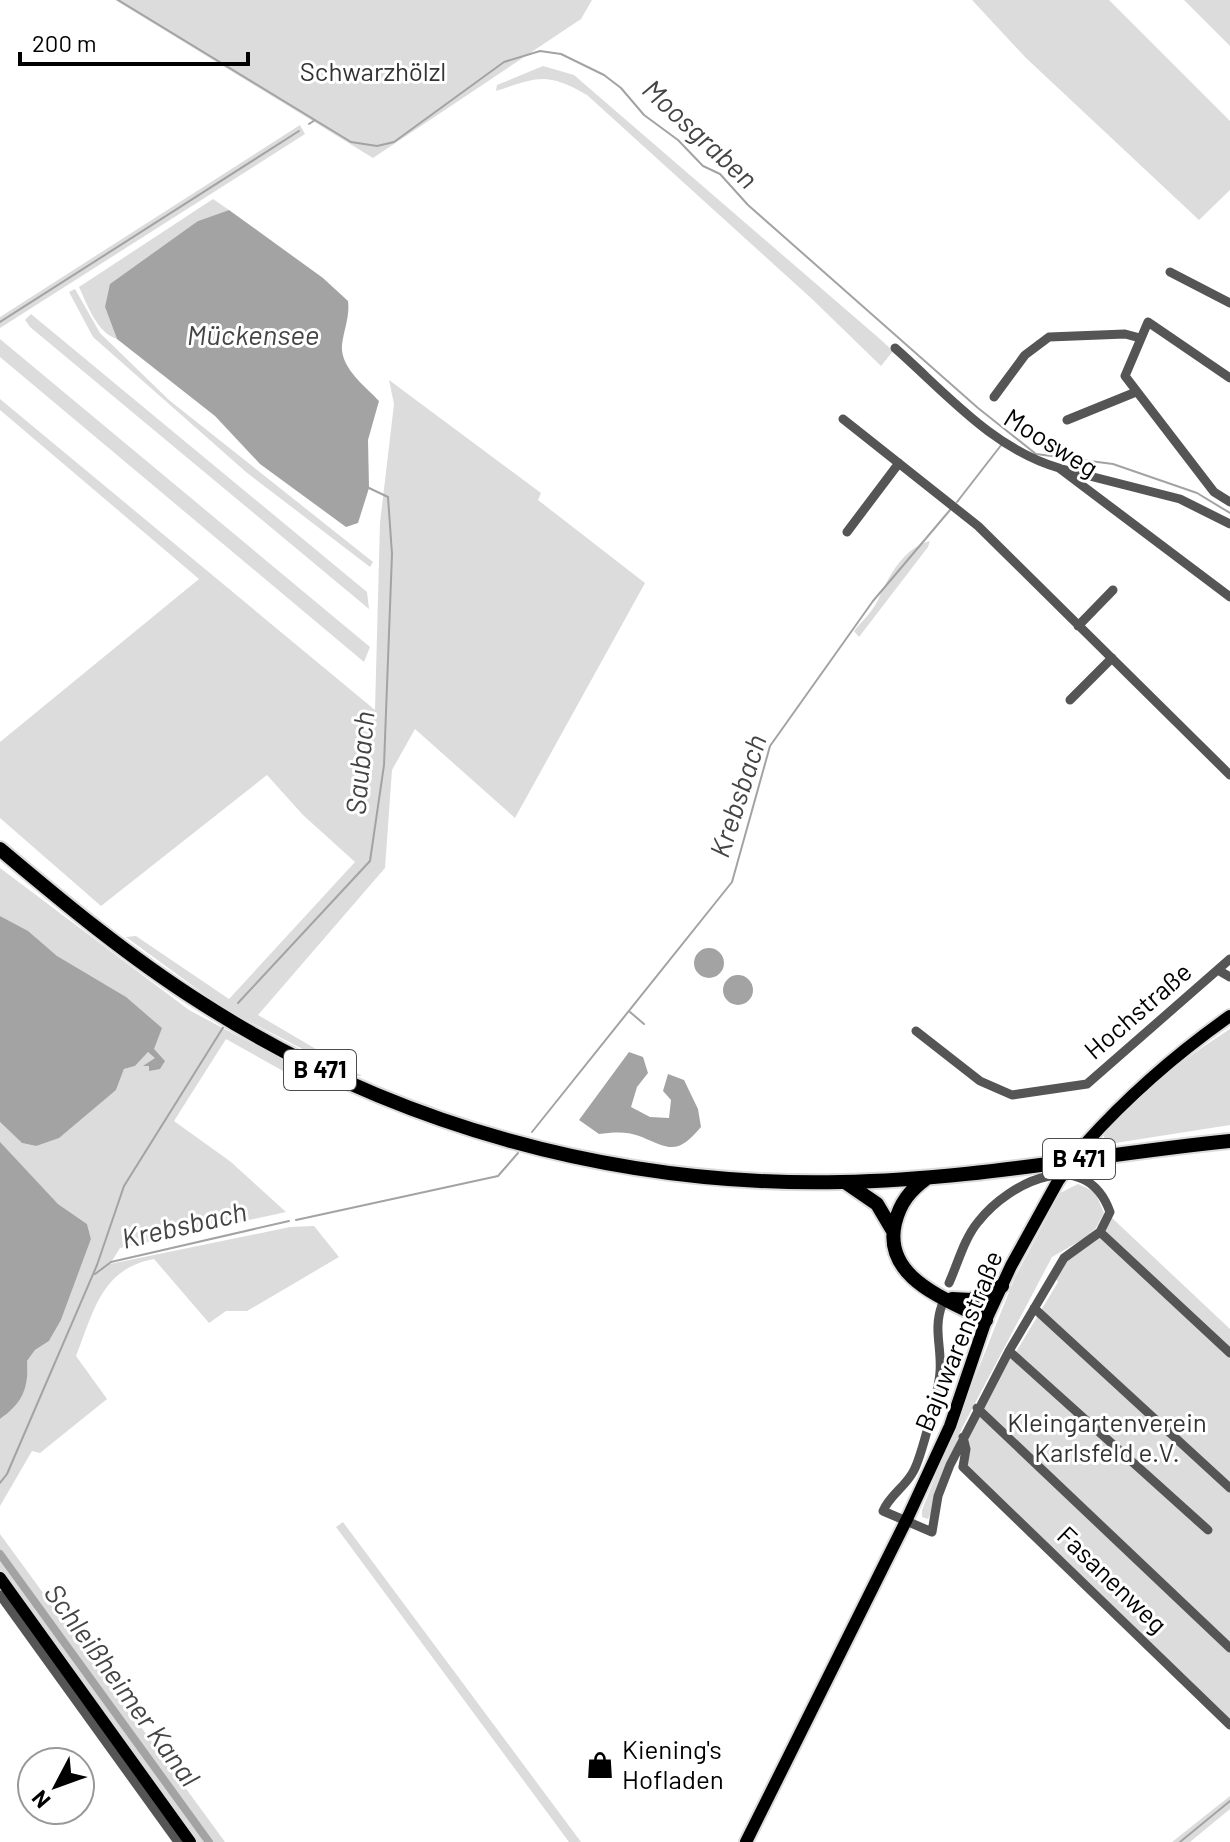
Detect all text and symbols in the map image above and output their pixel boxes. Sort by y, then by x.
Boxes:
scale bar [20,16,248,66]
text: 200 m [32,28,97,57]
park label: Schwarzhölzl [300,55,446,86]
water label: Moosgraben [636,71,765,195]
water label: Mückensee [187,317,319,351]
street label: Moosweg [999,401,1104,483]
water label: Saubach [338,710,380,816]
water label: Krebsbach [701,730,773,861]
street label: Hochstraße [1077,955,1197,1065]
road number: B 471 [284,1050,356,1090]
road number: B 471 [1043,1139,1115,1179]
water label: Krebsbach [118,1193,250,1255]
street label: Bajuwarenstraße [907,1246,1008,1435]
park label: Kleingartenverein Karlsfeld e.V. [1007,1406,1207,1467]
street label: Fasanenweg [1052,1519,1174,1639]
water label: Schleißheimer Kanal [38,1576,208,1792]
place label: Kiening's Hofladen [622,1733,724,1794]
north arrow [16,1746,96,1826]
shop icon: Kiening's Hofladen [585,1750,615,1780]
text: N [26,1786,55,1814]

